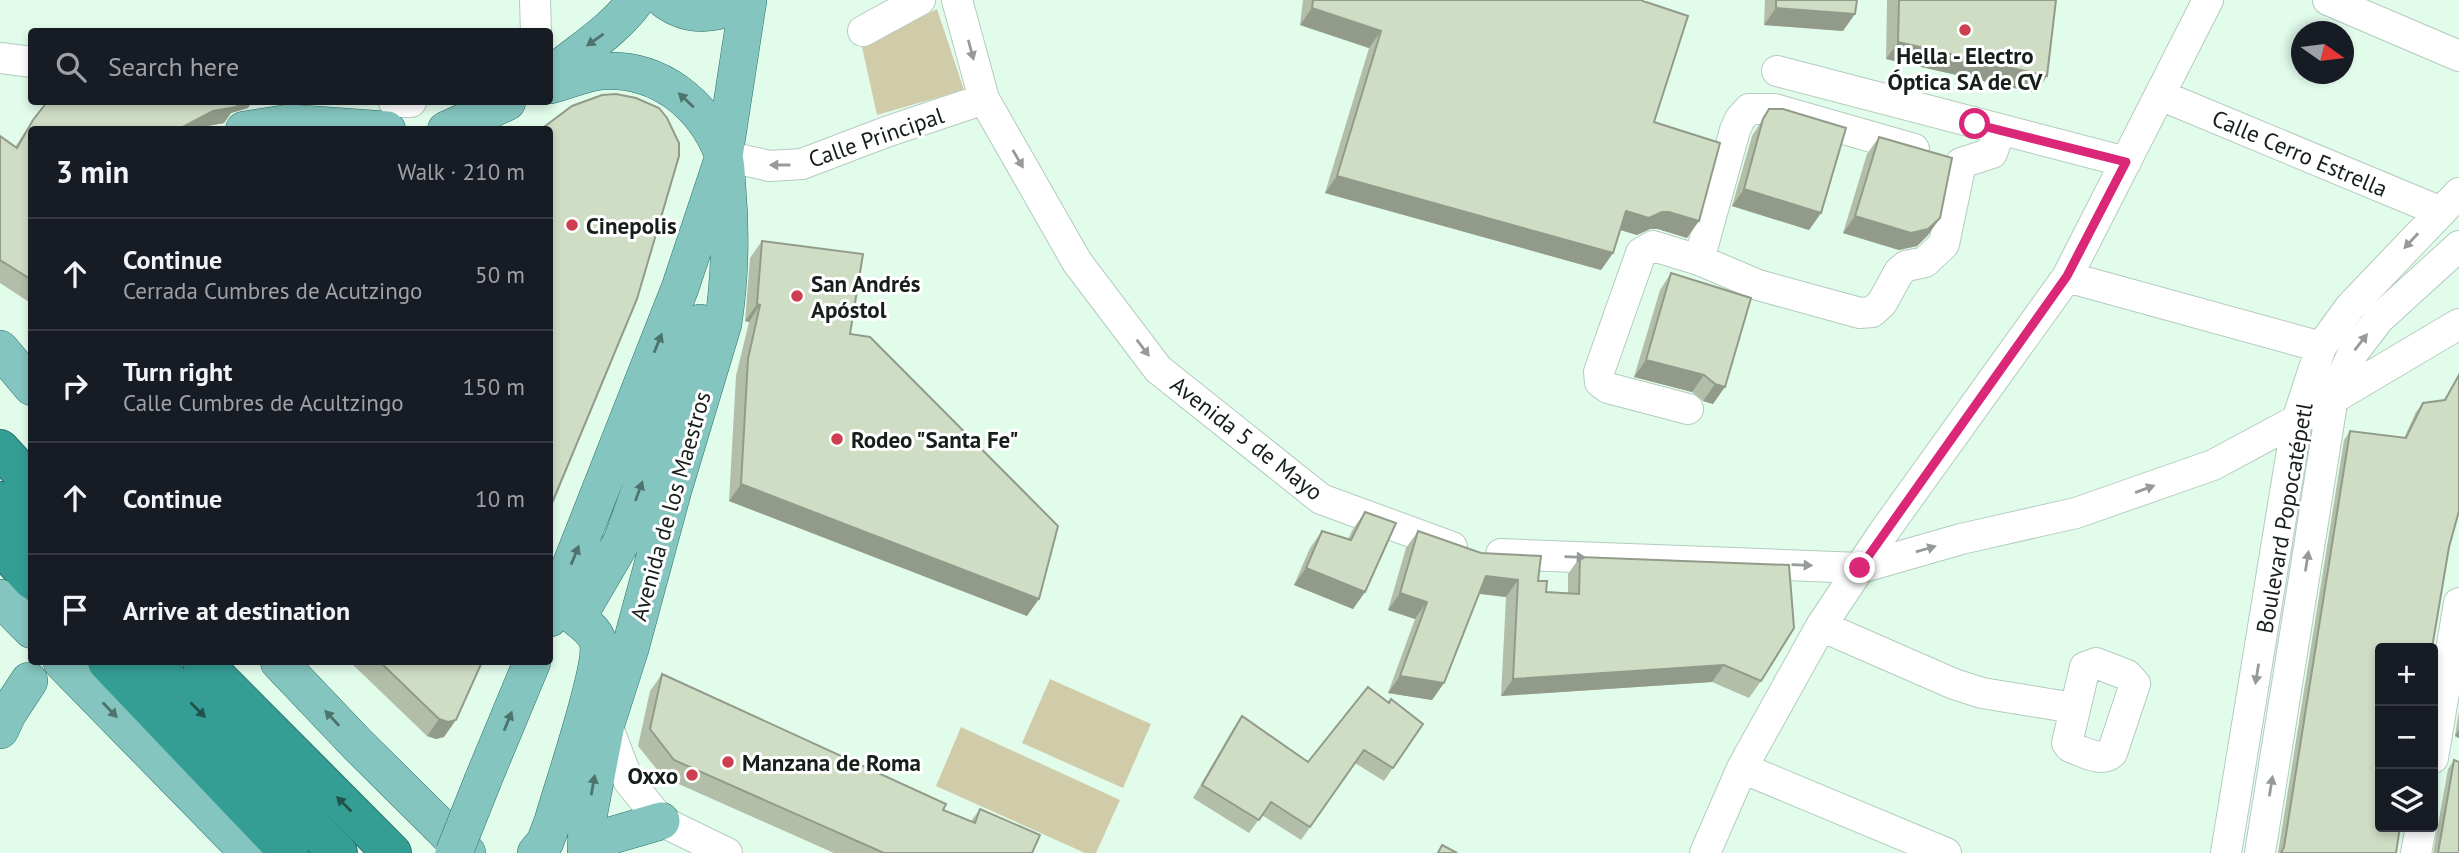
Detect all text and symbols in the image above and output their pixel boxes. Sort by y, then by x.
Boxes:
north arrow [2291,21,2354,84]
marker: Hella - Electro Óptica SA de CV [1957,22,1973,38]
search box [28,28,553,105]
one-way arrow [586,33,604,47]
one-way arrow [966,40,976,61]
place label: Hella - Electro Óptica SA de CV [1888,41,2044,96]
icon: search [52,48,90,86]
text: Search here [108,50,239,83]
one-way arrow [677,92,695,108]
street label: Calle Principal [805,100,948,174]
street label: Calle Cerro Estrella [2208,103,2392,203]
route start [1959,108,1990,139]
one-way arrow [1012,149,1024,168]
text: 3 min [56,152,129,191]
text: Walk · 210 m [398,157,525,186]
one-way arrow [769,159,791,171]
place label: Cinepolis [586,211,677,240]
marker: Cinepolis [564,217,580,233]
one-way arrow [2402,233,2419,250]
text: Continue [123,243,222,276]
icon: ahead [56,255,94,293]
text: 50 m [475,260,525,289]
place label: San Andrés Apóstol [811,269,921,324]
text: Cerrada Cumbres de Acutzingo [123,276,422,305]
marker: San Andrés Apóstol [789,288,805,304]
one-way arrow [653,333,664,354]
one-way arrow [2353,334,2368,352]
one-way arrow [1136,339,1150,358]
text: Turn right [123,355,232,388]
icon: right [56,367,94,405]
street label: Avenida 5 de Mayo [1165,370,1329,506]
text: 150 m [463,372,525,401]
text: Calle Cumbres de Acultzingo [123,388,404,417]
street label: Avenida de los Maestros [623,388,717,624]
street label: Boulevard Popocatépetl [2249,400,2319,636]
place label: Rodeo "Santa Fe" [851,425,1018,454]
marker: Rodeo "Santa Fe" [829,431,845,447]
icon: ahead [56,479,94,517]
one-way arrow [634,481,645,502]
text: Continue [123,482,222,515]
one-way arrow [2134,483,2155,494]
text: 10 m [475,484,525,513]
one-way arrow [569,544,580,565]
one-way arrow [1915,544,1936,554]
one-way arrow [2302,550,2313,572]
one-way arrow [1564,551,1586,563]
route end [1844,552,1875,583]
one-way arrow [1791,560,1813,571]
icon: arrive [56,591,94,629]
text: Arrive at destination [123,594,350,627]
map controls [2375,643,2438,832]
button: + [2375,643,2438,706]
one-way arrow [2251,663,2262,685]
one-way arrow [101,702,118,719]
one-way arrow [189,702,206,719]
button: − [2375,706,2438,769]
one-way arrow [325,710,341,727]
one-way arrow [502,710,513,731]
place label: Manzana de Roma [742,748,921,777]
marker: Manzana de Roma [720,754,736,770]
place label: Oxxo [628,761,678,790]
marker: Oxxo [684,767,700,783]
button: layers [2375,769,2438,832]
one-way arrow [588,774,599,796]
one-way arrow [2266,775,2277,797]
one-way arrow [336,797,353,813]

